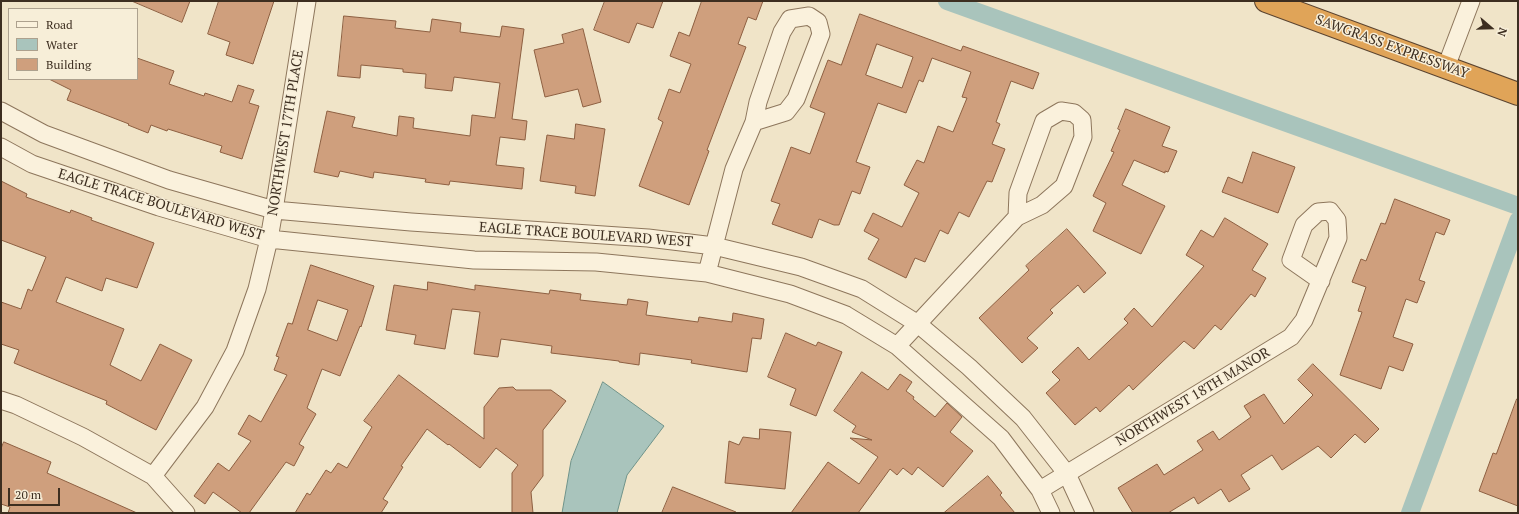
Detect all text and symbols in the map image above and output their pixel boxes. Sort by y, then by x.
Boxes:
legend [8,8,138,80]
north arrow [1471,8,1511,48]
street label: SAWGRASS EXPRESSWAY [1313,11,1471,83]
text: Road [46,17,73,32]
text: N [1494,26,1510,38]
text: Water [46,37,78,52]
street label: NORTHWEST 17TH PLACE [265,49,307,217]
text: Building [46,57,91,72]
street label: EAGLE TRACE BOULEVARD WEST [56,166,266,244]
street label: EAGLE TRACE BOULEVARD WEST [479,219,693,251]
street label: NORTHWEST 18TH MANOR [1113,344,1273,450]
scale bar [10,480,62,506]
text: 20 m [15,487,41,502]

